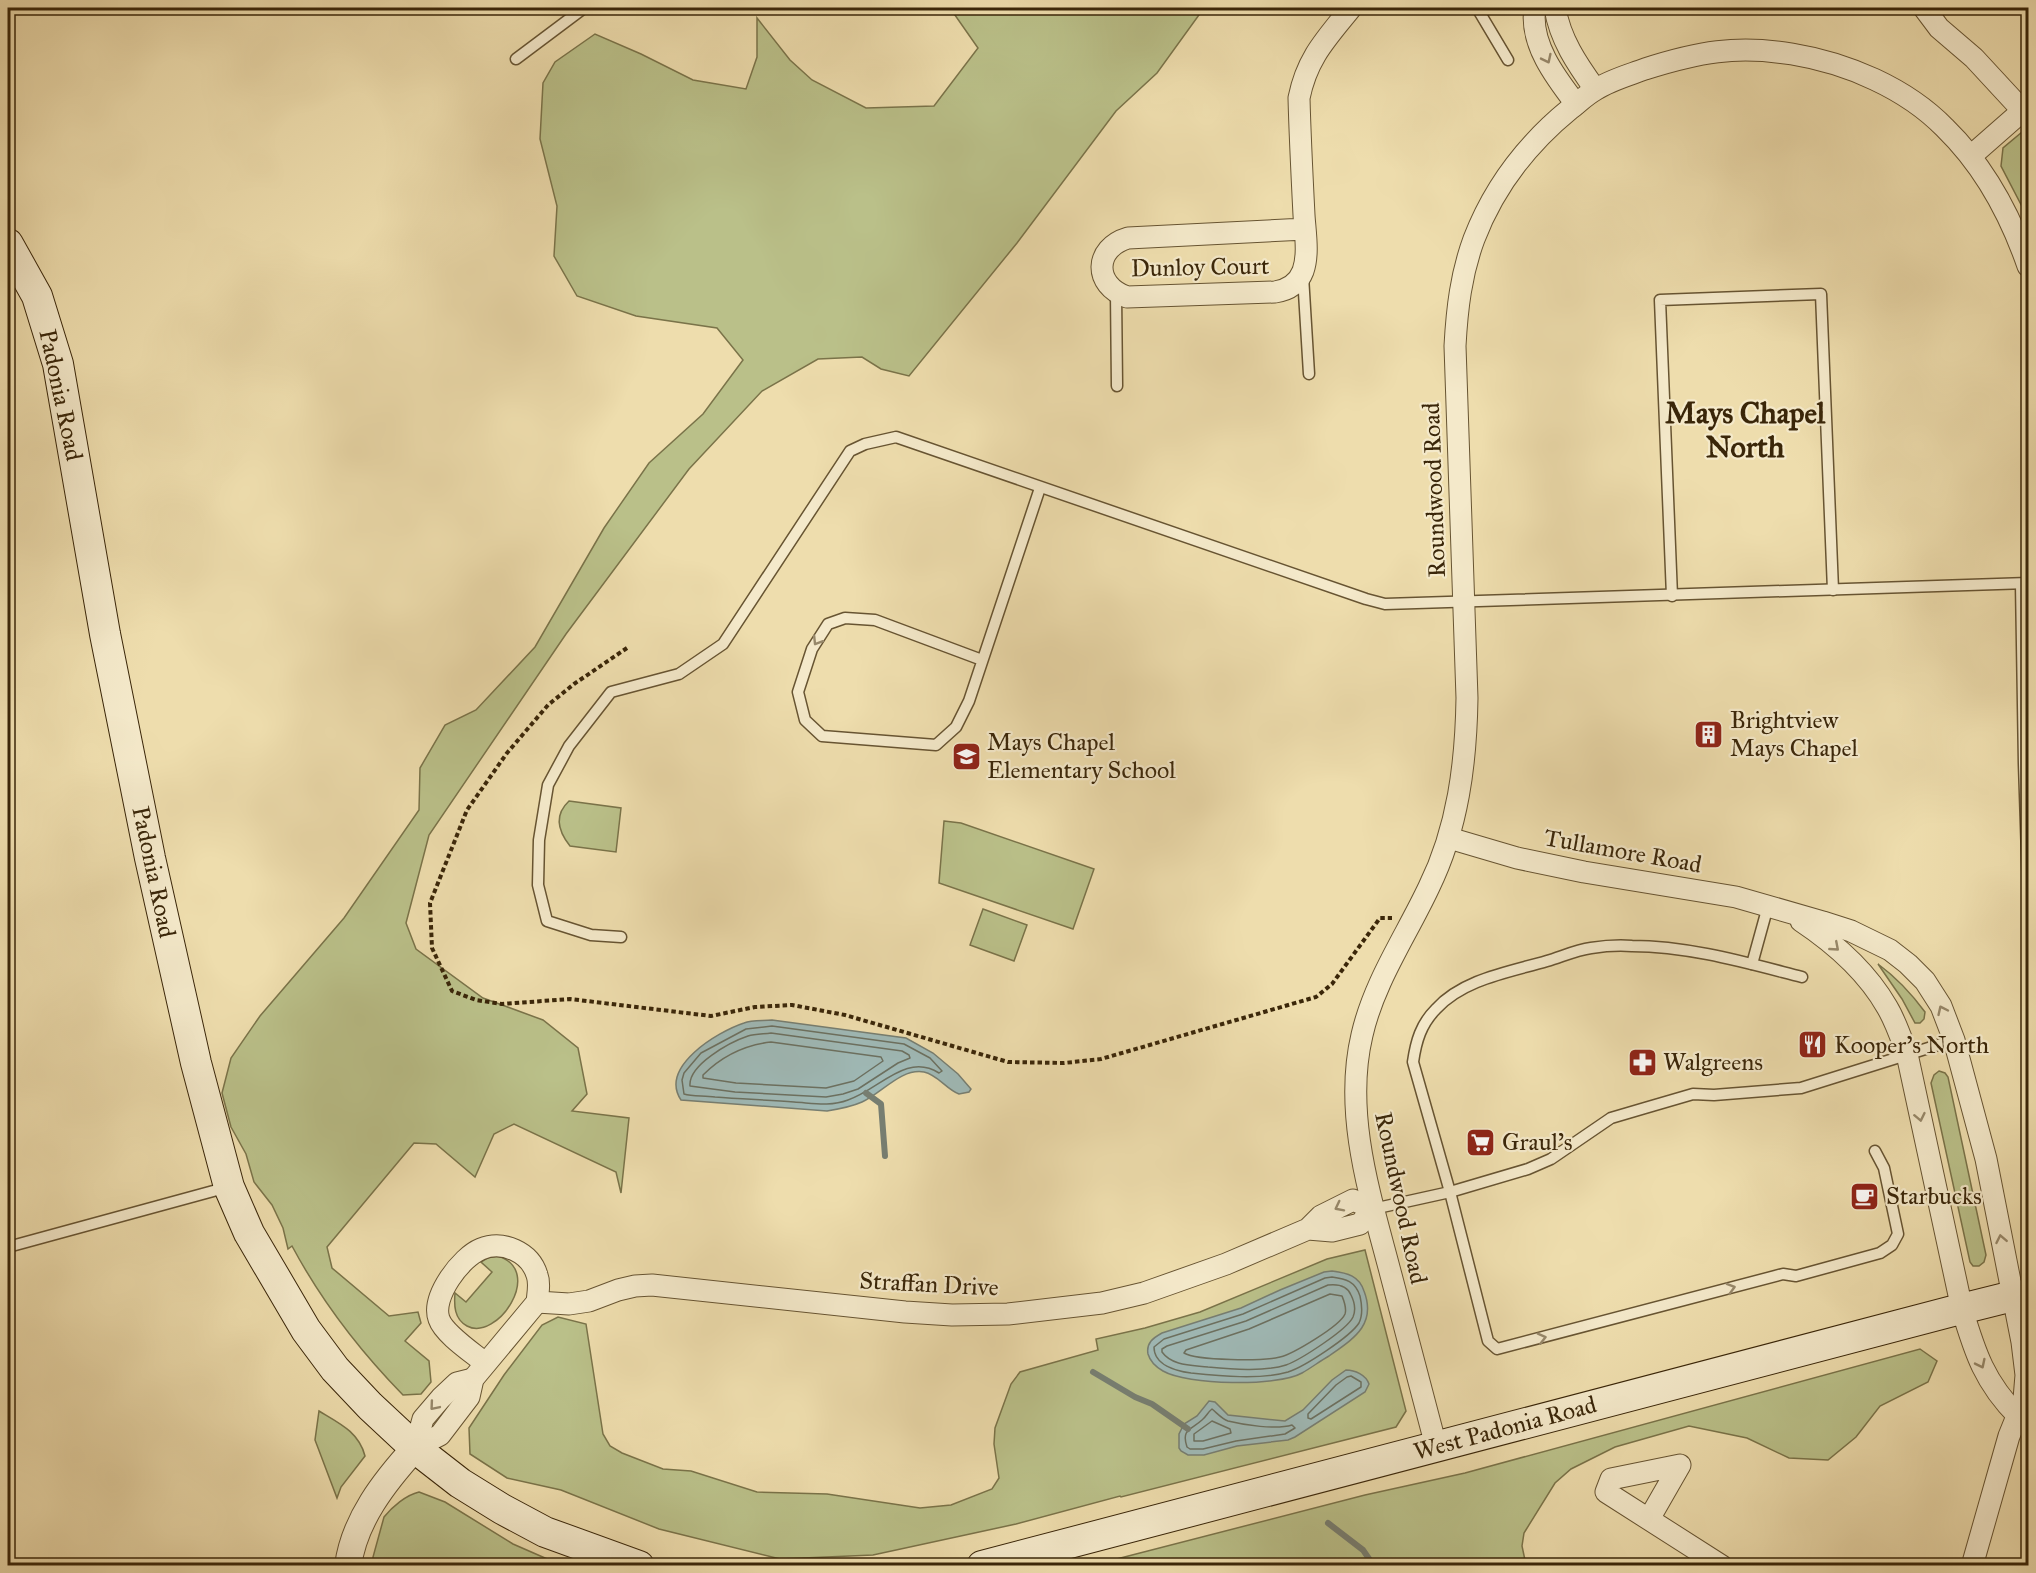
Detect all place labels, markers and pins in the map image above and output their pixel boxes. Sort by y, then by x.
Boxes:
place label: Brightview Mays Chapel [1730,705,1859,763]
building icon: Brightview Mays Chapel [1693,718,1725,750]
place label: Mays Chapel Elementary School [987,727,1176,785]
school or university icon: Mays Chapel Elementary School [950,740,982,772]
restaurant icon: Kooper's North [1797,1029,1829,1061]
place label: Kooper's North [1834,1030,1989,1060]
pharmacy icon: Walgreens [1626,1046,1658,1078]
place label: Walgreens [1663,1047,1763,1077]
supermarket icon: Graul's [1465,1126,1497,1158]
place label: Graul's [1502,1127,1573,1157]
cafe icon: Starbucks [1849,1180,1881,1212]
place label: Starbucks [1886,1181,1982,1211]

